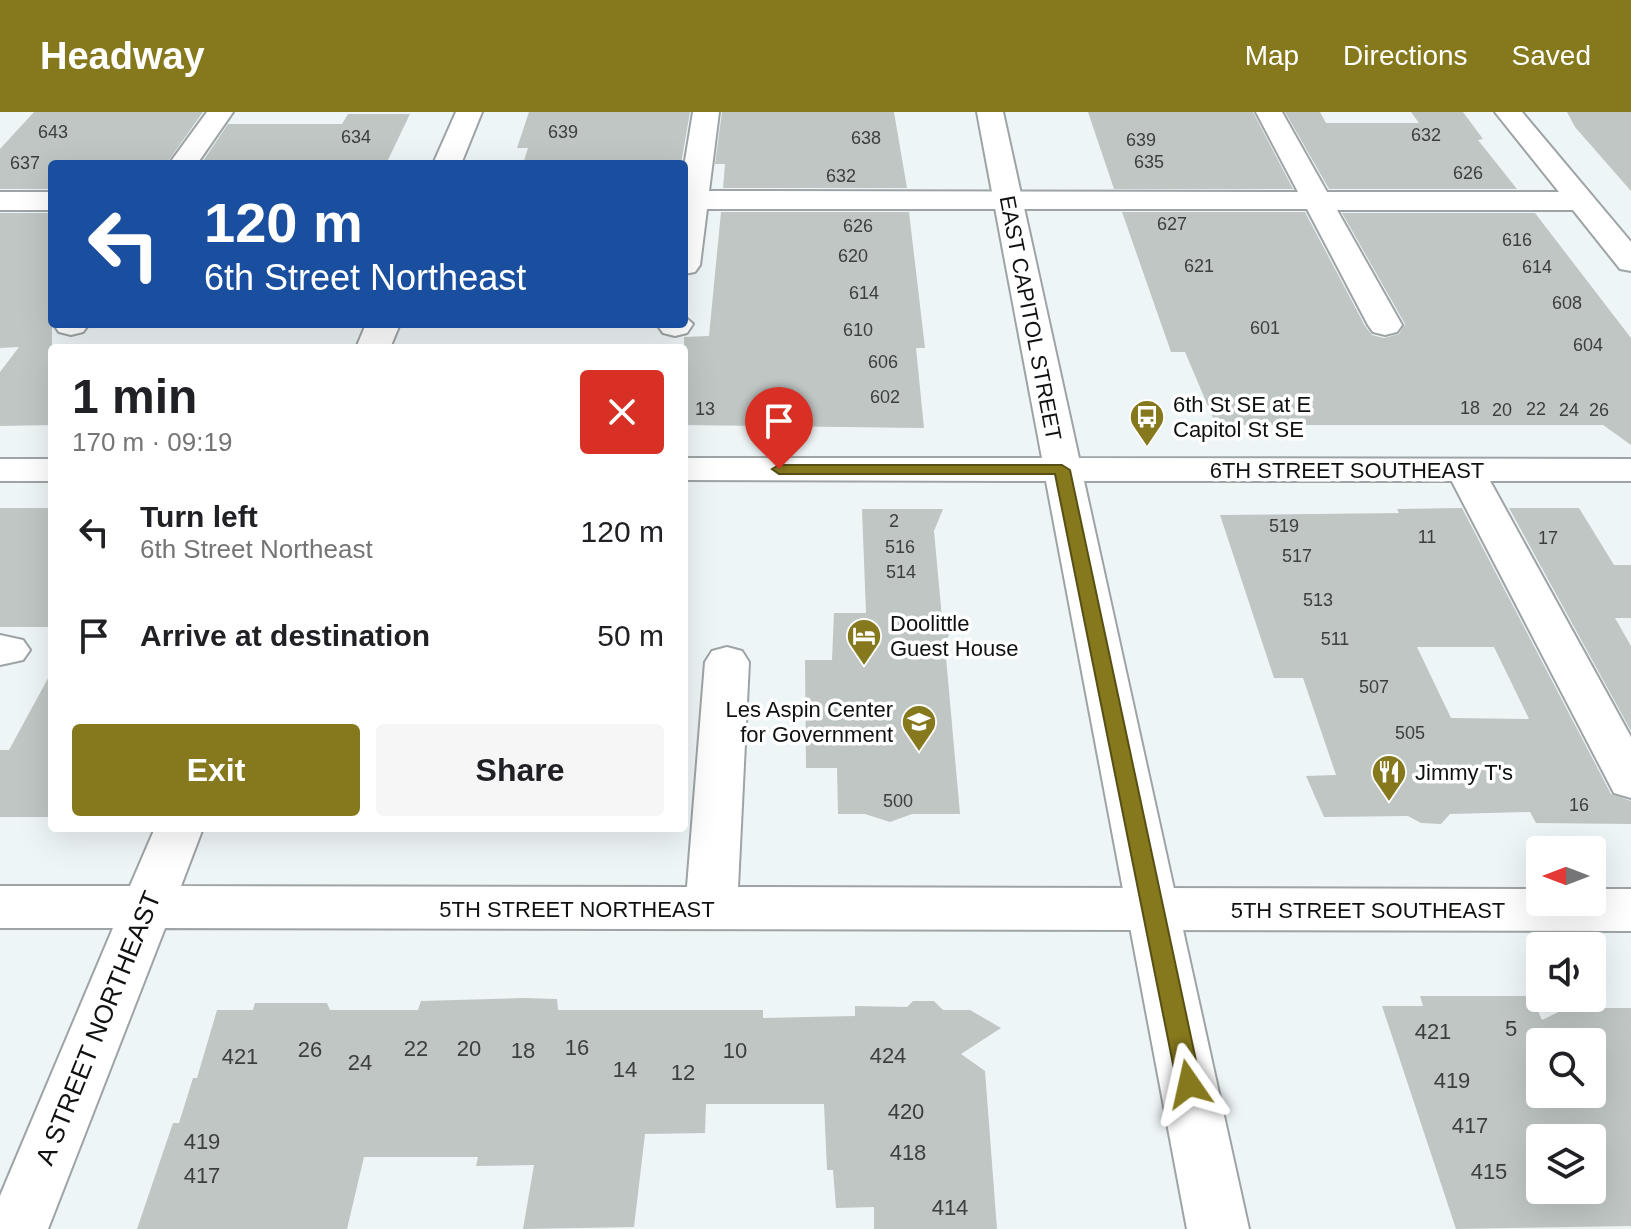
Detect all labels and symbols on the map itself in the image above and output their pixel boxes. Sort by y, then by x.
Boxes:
house number: 643 [38,122,68,142]
house number: 639 [548,122,578,142]
house number: 632 [1411,125,1441,145]
house number: 634 [341,127,371,147]
house number: 638 [851,128,881,148]
house number: 639 [1126,130,1156,150]
house number: 635 [1134,152,1164,172]
house number: 637 [10,153,40,173]
house number: 626 [1453,163,1483,183]
house number: 632 [826,166,856,186]
street label: EAST CAPITOL STREET [994,193,1067,443]
house number: 627 [1157,214,1187,234]
house number: 626 [843,216,873,236]
house number: 616 [1502,230,1532,250]
house number: 620 [838,246,868,266]
house number: 621 [1184,256,1214,276]
house number: 614 [1522,257,1552,277]
house number: 614 [849,283,879,303]
house number: 608 [1552,293,1582,313]
house number: 601 [1250,318,1280,338]
house number: 610 [843,320,873,340]
house number: 604 [1573,335,1603,355]
house number: 606 [868,352,898,372]
pin [745,387,813,469]
house number: 602 [870,387,900,407]
place label: 6th St SE at E Capitol St SE [1173,392,1311,442]
bus stop icon: 6th St SE at E Capitol St SE [1128,398,1166,448]
house number: 18 [1460,398,1480,418]
house number: 13 [695,399,715,419]
house number: 22 [1526,399,1546,419]
house number: 20 [1492,400,1512,420]
house number: 24 [1559,400,1579,420]
house number: 26 [1589,400,1609,420]
street label: 6TH STREET SOUTHEAST [1210,458,1484,483]
house number: 2 [889,511,899,531]
house number: 519 [1269,516,1299,536]
house number: 11 [1418,527,1436,547]
house number: 17 [1538,528,1558,548]
house number: 516 [885,537,915,557]
house number: 517 [1282,546,1312,566]
house number: 514 [886,562,916,582]
house number: 513 [1303,590,1333,610]
place label: Doolittle Guest House [890,611,1018,661]
hotel icon: Doolittle Guest House [845,617,883,667]
house number: 511 [1321,629,1349,649]
house number: 507 [1359,677,1389,697]
place label: Les Aspin Center for Government [725,697,893,747]
school or university icon: Les Aspin Center for Government [900,703,938,753]
house number: 505 [1395,723,1425,743]
restaurant icon: Jimmy T's [1370,753,1408,803]
place label: Jimmy T's [1415,760,1513,785]
house number: 500 [883,791,913,811]
house number: 16 [1569,795,1589,815]
north arrow [1526,836,1606,916]
street label: A STREET NORTHEAST [29,887,167,1169]
street label: 5TH STREET NORTHEAST [439,897,715,922]
street label: 5TH STREET SOUTHEAST [1231,898,1505,923]
house number: 5 [1505,1016,1517,1041]
house number: 421 [1415,1019,1451,1044]
house number: 16 [565,1035,589,1060]
house number: 22 [404,1036,428,1061]
house number: 20 [457,1036,481,1061]
house number: 26 [298,1037,322,1062]
house number: 18 [511,1038,535,1063]
house number: 10 [723,1038,747,1063]
position arrow [1147,1042,1231,1126]
house number: 424 [870,1043,906,1068]
house number: 421 [222,1044,258,1069]
house number: 24 [348,1050,372,1075]
house number: 14 [613,1057,637,1082]
house number: 12 [671,1060,695,1085]
house number: 419 [1434,1068,1470,1093]
house number: 420 [888,1099,924,1124]
house number: 417 [1452,1113,1488,1138]
house number: 419 [184,1129,220,1154]
house number: 418 [890,1140,926,1165]
house number: 415 [1471,1159,1507,1184]
house number: 417 [184,1163,220,1188]
house number: 414 [932,1195,968,1220]

